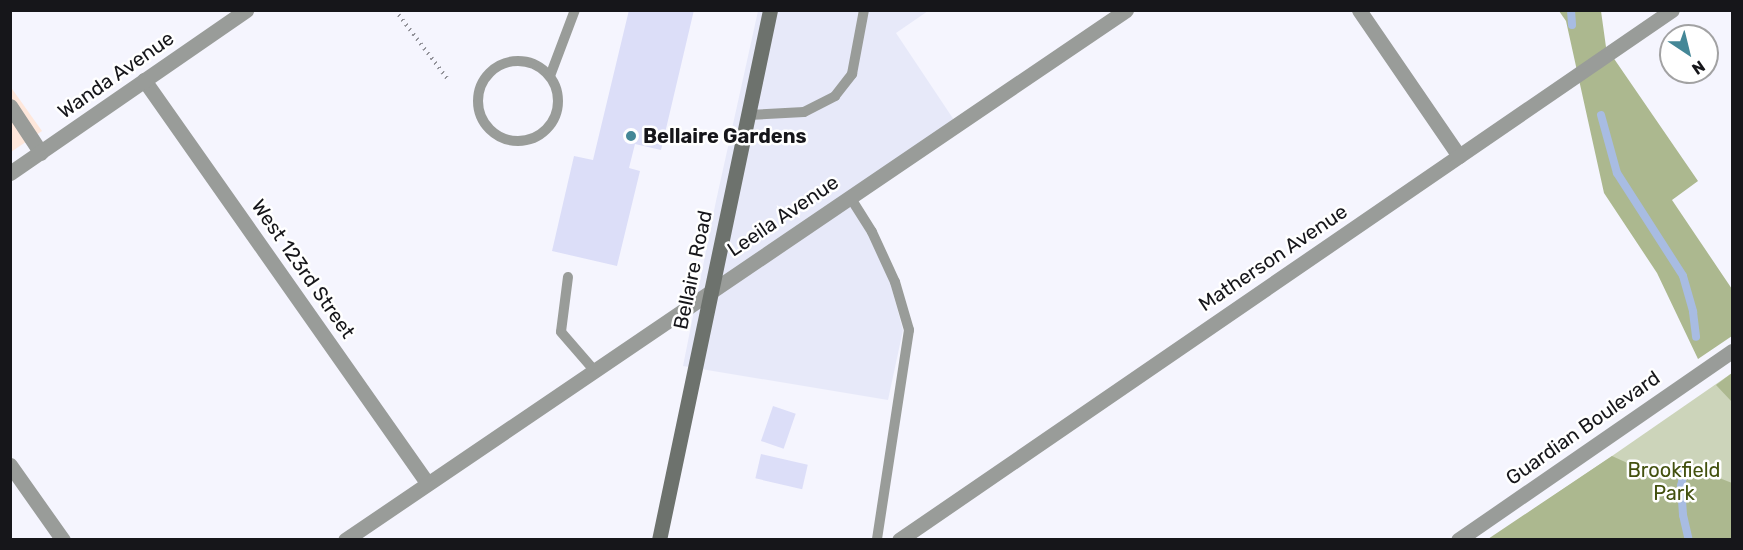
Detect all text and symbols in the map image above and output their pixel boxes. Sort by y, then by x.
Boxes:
north arrow [1659,24,1719,84]
street label: Wanda Avenue [53,26,179,124]
text: N [1688,56,1709,79]
place label: Bellaire Gardens [643,124,807,148]
marker: Bellaire Gardens [624,129,638,143]
street label: Leeila Avenue [723,170,843,262]
street label: West 123rd Street [246,195,360,343]
street label: Matherson Avenue [1194,199,1352,317]
street label: Bellaire Road [669,208,717,332]
street label: Guardian Boulevard [1501,366,1665,490]
park label: Brookfield Park [1628,459,1720,506]

